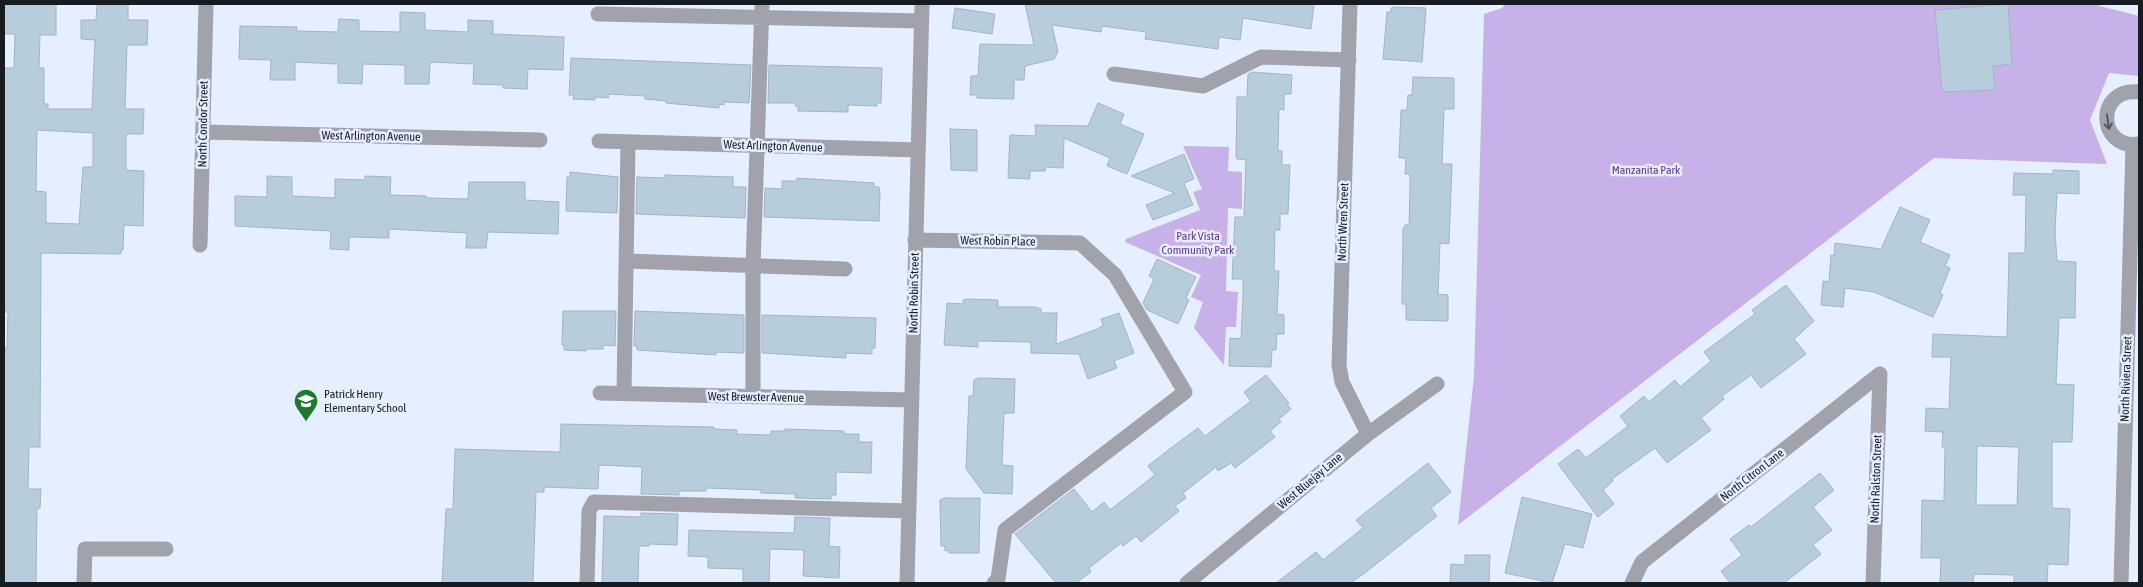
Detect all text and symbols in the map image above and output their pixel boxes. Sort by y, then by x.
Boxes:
street label: North Condor Street [195,80,211,167]
one-way arrow [2103,113,2113,129]
street label: West Arlington Avenue [321,128,421,144]
street label: West Arlington Avenue [723,137,823,155]
park label: Manzanita Park [1612,163,1681,177]
street label: North Wren Street [1335,182,1351,261]
park label: Park Vista Community Park [1162,229,1235,257]
street label: West Robin Place [960,233,1036,249]
street label: North Robin Street [906,252,922,334]
street label: North Riviera Street [2118,335,2135,422]
place label: Patrick Henry Elementary School [324,387,407,415]
school or university icon: Patrick Henry Elementary School [293,388,319,422]
street label: West Brewster Avenue [708,389,804,405]
street label: North Ralston Street [1867,434,1885,524]
street label: North Citron Lane [1717,446,1787,504]
street label: West Bluejay Lane [1275,450,1345,512]

